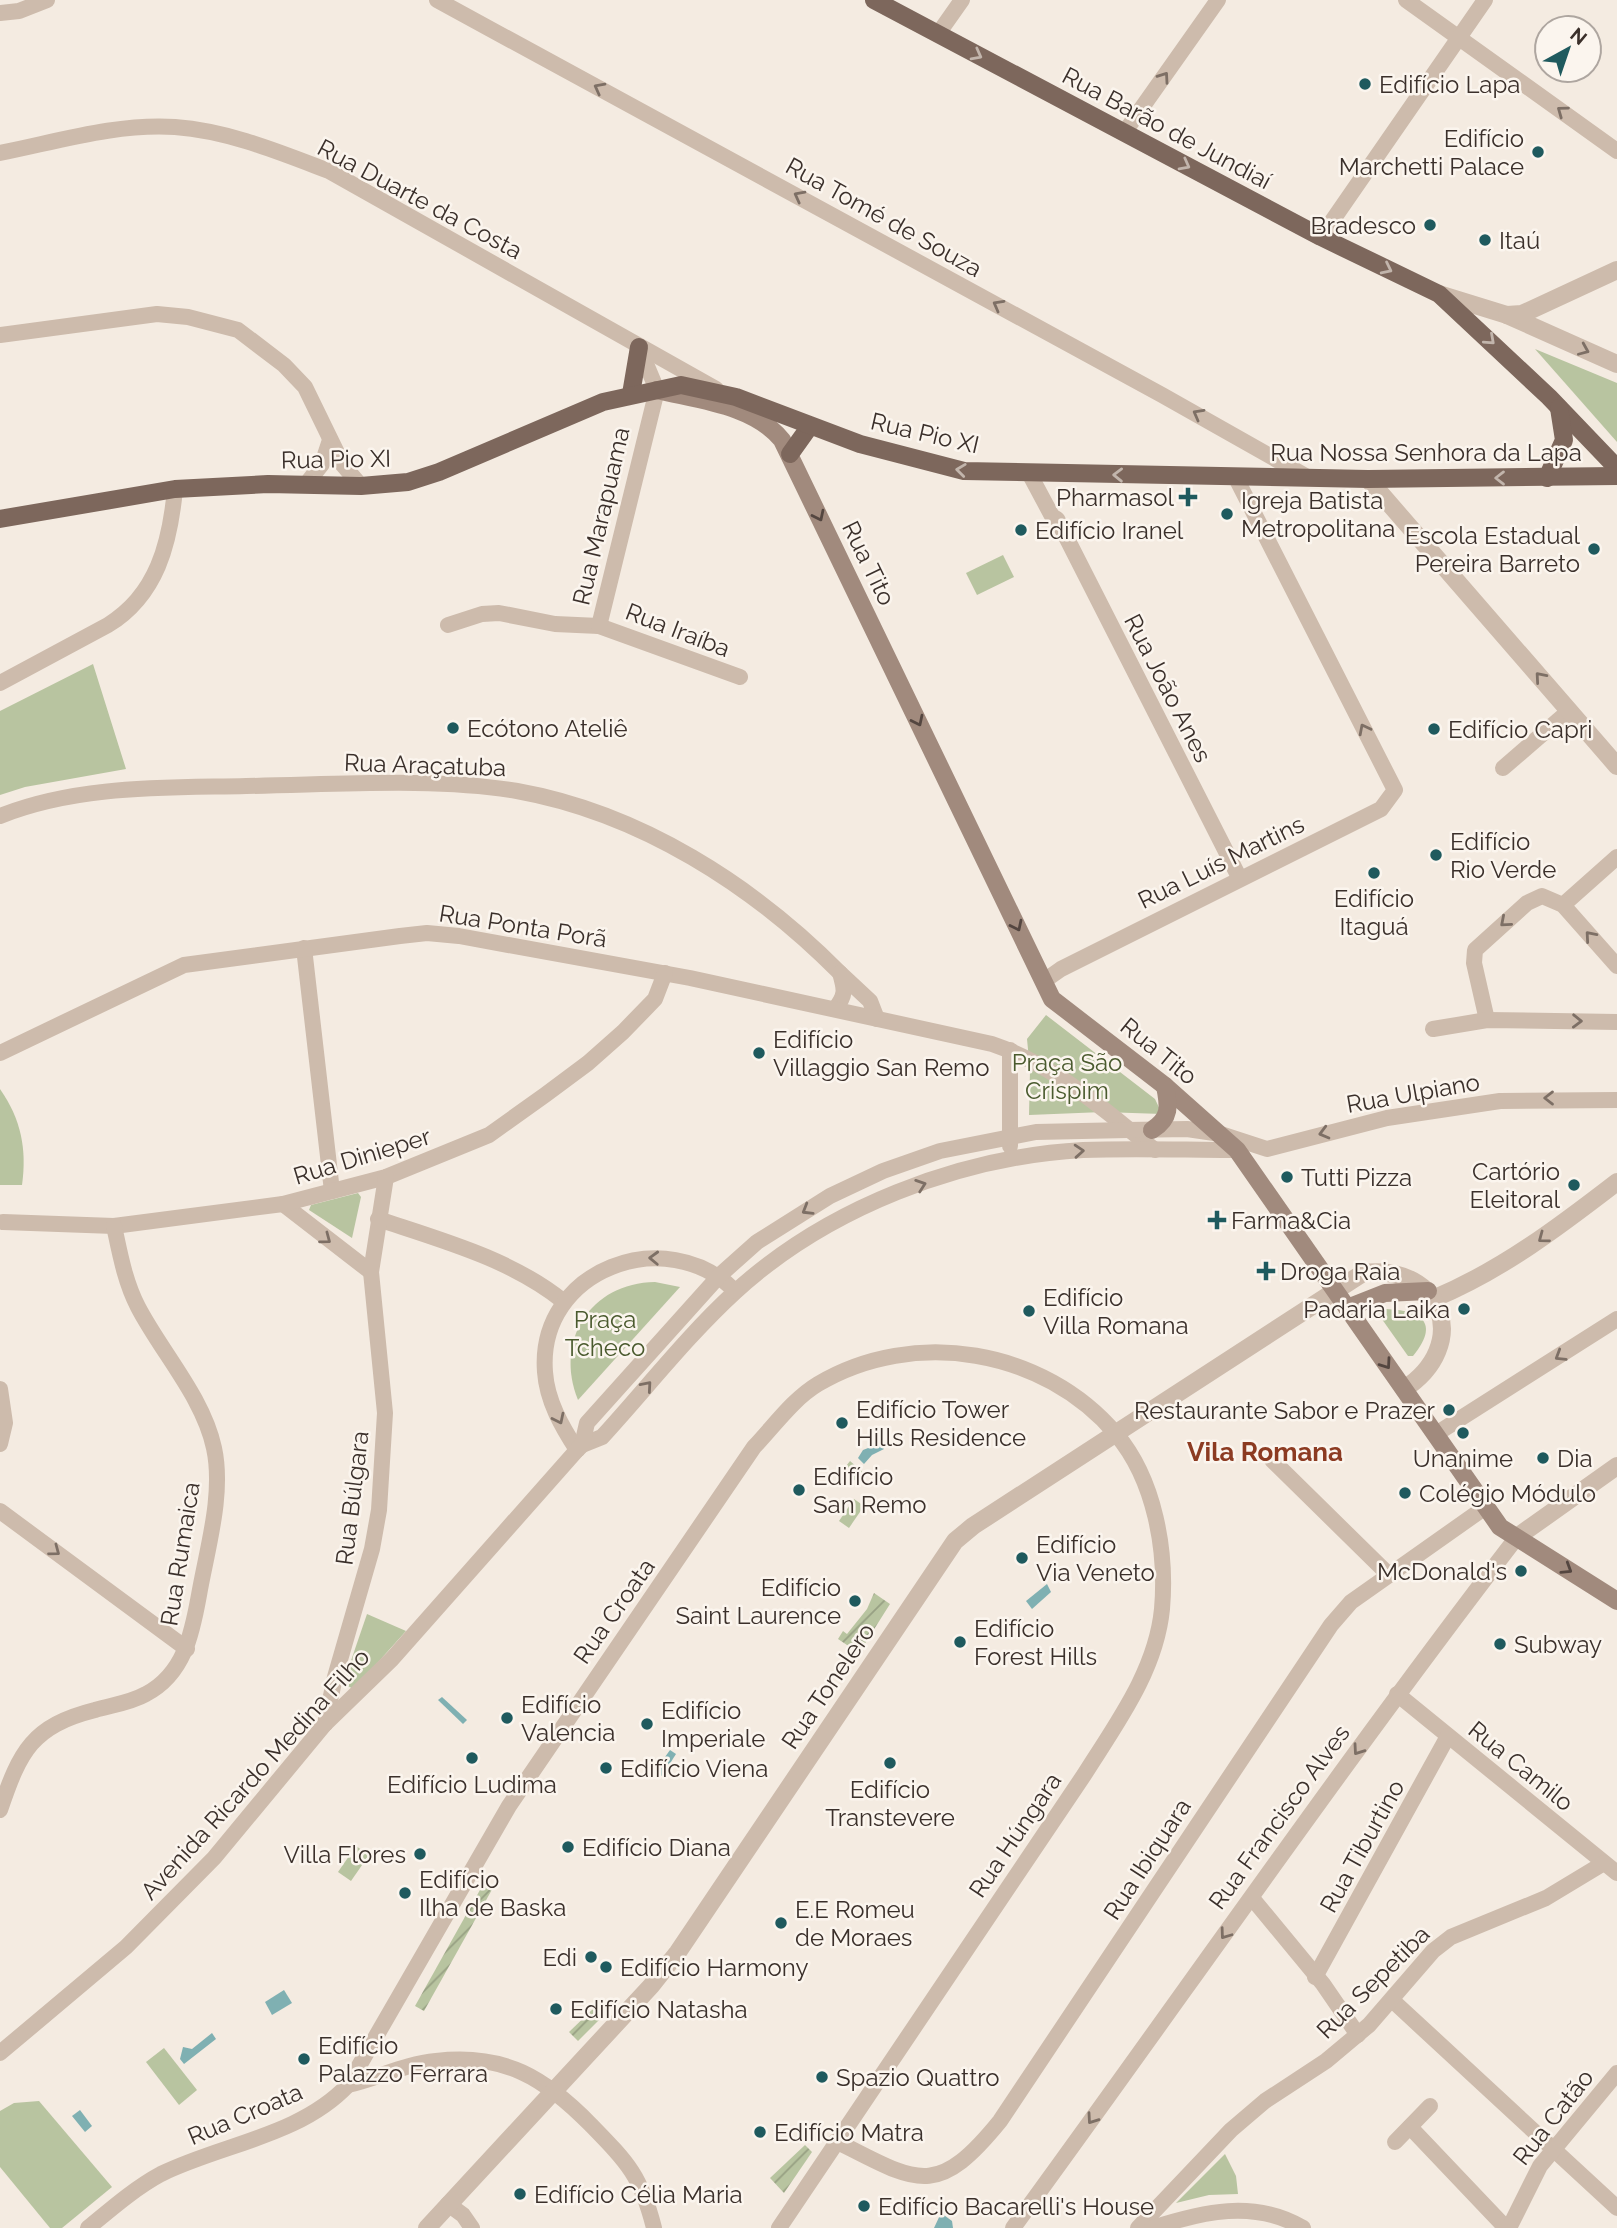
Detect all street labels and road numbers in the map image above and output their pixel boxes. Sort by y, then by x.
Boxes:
street label: Rua Barão de Jundiaí [1058,61,1277,196]
street label: Rua Duarte da Costa [313,133,527,265]
street label: Rua Tomé de Souza [781,151,987,283]
street label: Rua Pio XI [868,406,982,460]
street label: Rua Marapuama [566,424,636,608]
street label: Rua Nossa Senhora da Lapa [1270,438,1582,467]
street label: Rua Pio XI [281,444,391,474]
street label: Rua Tito [836,516,902,610]
street label: Rua Iraíba [622,597,734,663]
street label: Rua João Anes [1118,609,1218,767]
street label: Rua Araçatuba [343,748,507,782]
street label: Rua Luís Martins [1133,809,1309,915]
street label: Rua Ponta Porã [437,898,609,954]
street label: Rua Tito [1115,1011,1203,1091]
street label: Rua Ulpiano [1344,1067,1482,1119]
street label: Rua Dinieper [290,1121,435,1191]
street label: Rua Búlgara [329,1429,375,1567]
street label: Rua Rumaica [154,1480,206,1628]
street label: Rua Croata [567,1553,661,1669]
street label: Rua Tonelero [775,1618,881,1754]
street label: Avenida Ricardo Medina Filho [134,1642,376,1906]
street label: Rua Camilo [1463,1715,1579,1817]
street label: Rua Francisco Alves [1202,1719,1356,1915]
street label: Rua Húngara [963,1767,1067,1903]
street label: Rua Tiburtino [1314,1775,1410,1917]
street label: Rua Ibiquara [1097,1793,1197,1925]
street label: Rua Sepetiba [1311,1920,1435,2044]
street label: Rua Catão [1507,2063,1599,2171]
street label: Rua Croata [183,2077,307,2151]

